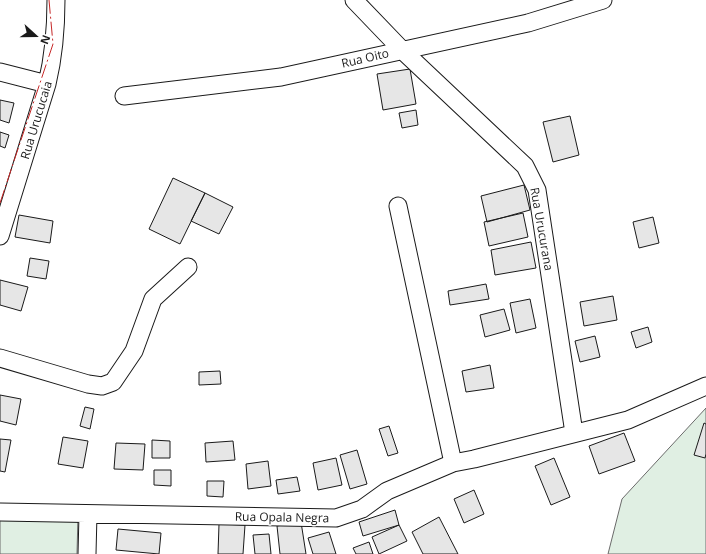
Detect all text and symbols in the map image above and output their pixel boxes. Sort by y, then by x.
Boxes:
north arrow [16,16,56,56]
text: N [37,33,54,47]
street label: Rua Oito [339,44,391,72]
street label: Rua Urucucaia [16,79,56,161]
street label: Rua Urucurana [526,186,558,272]
street label: Rua Opala Negra [235,508,329,526]

